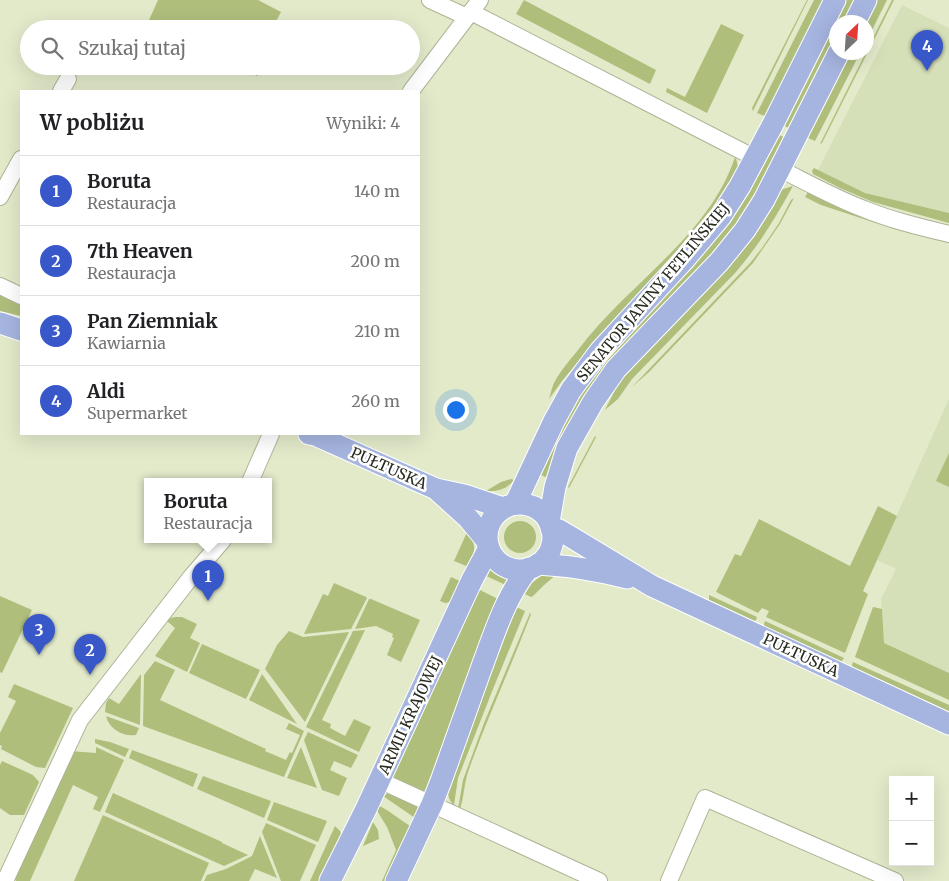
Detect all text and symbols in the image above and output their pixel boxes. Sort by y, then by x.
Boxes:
north arrow [829,15,874,60]
search box [20,20,420,75]
pin: 4 [911,30,943,71]
icon: search [38,34,66,62]
text: Szukaj tutaj [78,36,186,60]
text: W pobliżu [40,109,145,136]
text: Wyniki: 4 [326,113,400,133]
text: Boruta [87,169,151,193]
text: 1 [52,181,60,201]
text: 140 m [354,181,400,201]
text: Restauracja [87,193,176,213]
street label: SENATOR JANINY FETLIŃSKIEJ [572,198,734,386]
text: 7th Heaven [87,239,193,263]
text: 2 [51,251,61,271]
text: 200 m [350,251,400,271]
text: Restauracja [87,263,176,283]
text: Pan Ziemniak [87,309,217,333]
text: 3 [51,321,61,341]
text: 210 m [355,321,400,341]
text: Kawiarnia [87,333,166,353]
text: Aldi [87,379,125,403]
text: 4 [51,391,61,411]
text: 260 m [351,391,400,411]
your location [443,397,469,423]
text: Supermarket [87,403,188,423]
street label: PUŁTUSKA [348,443,430,493]
popup [144,478,272,543]
text: Boruta [163,489,228,513]
text: Restauracja [163,513,253,533]
pin: 1 [192,560,224,601]
pin: 3 [23,614,55,655]
street label: PUŁTUSKA [760,629,842,681]
pin: 2 [74,634,106,675]
street label: ARMII KRAJOWEJ [374,652,446,778]
map controls [889,776,934,866]
button: + [889,776,934,821]
button: − [889,821,934,866]

